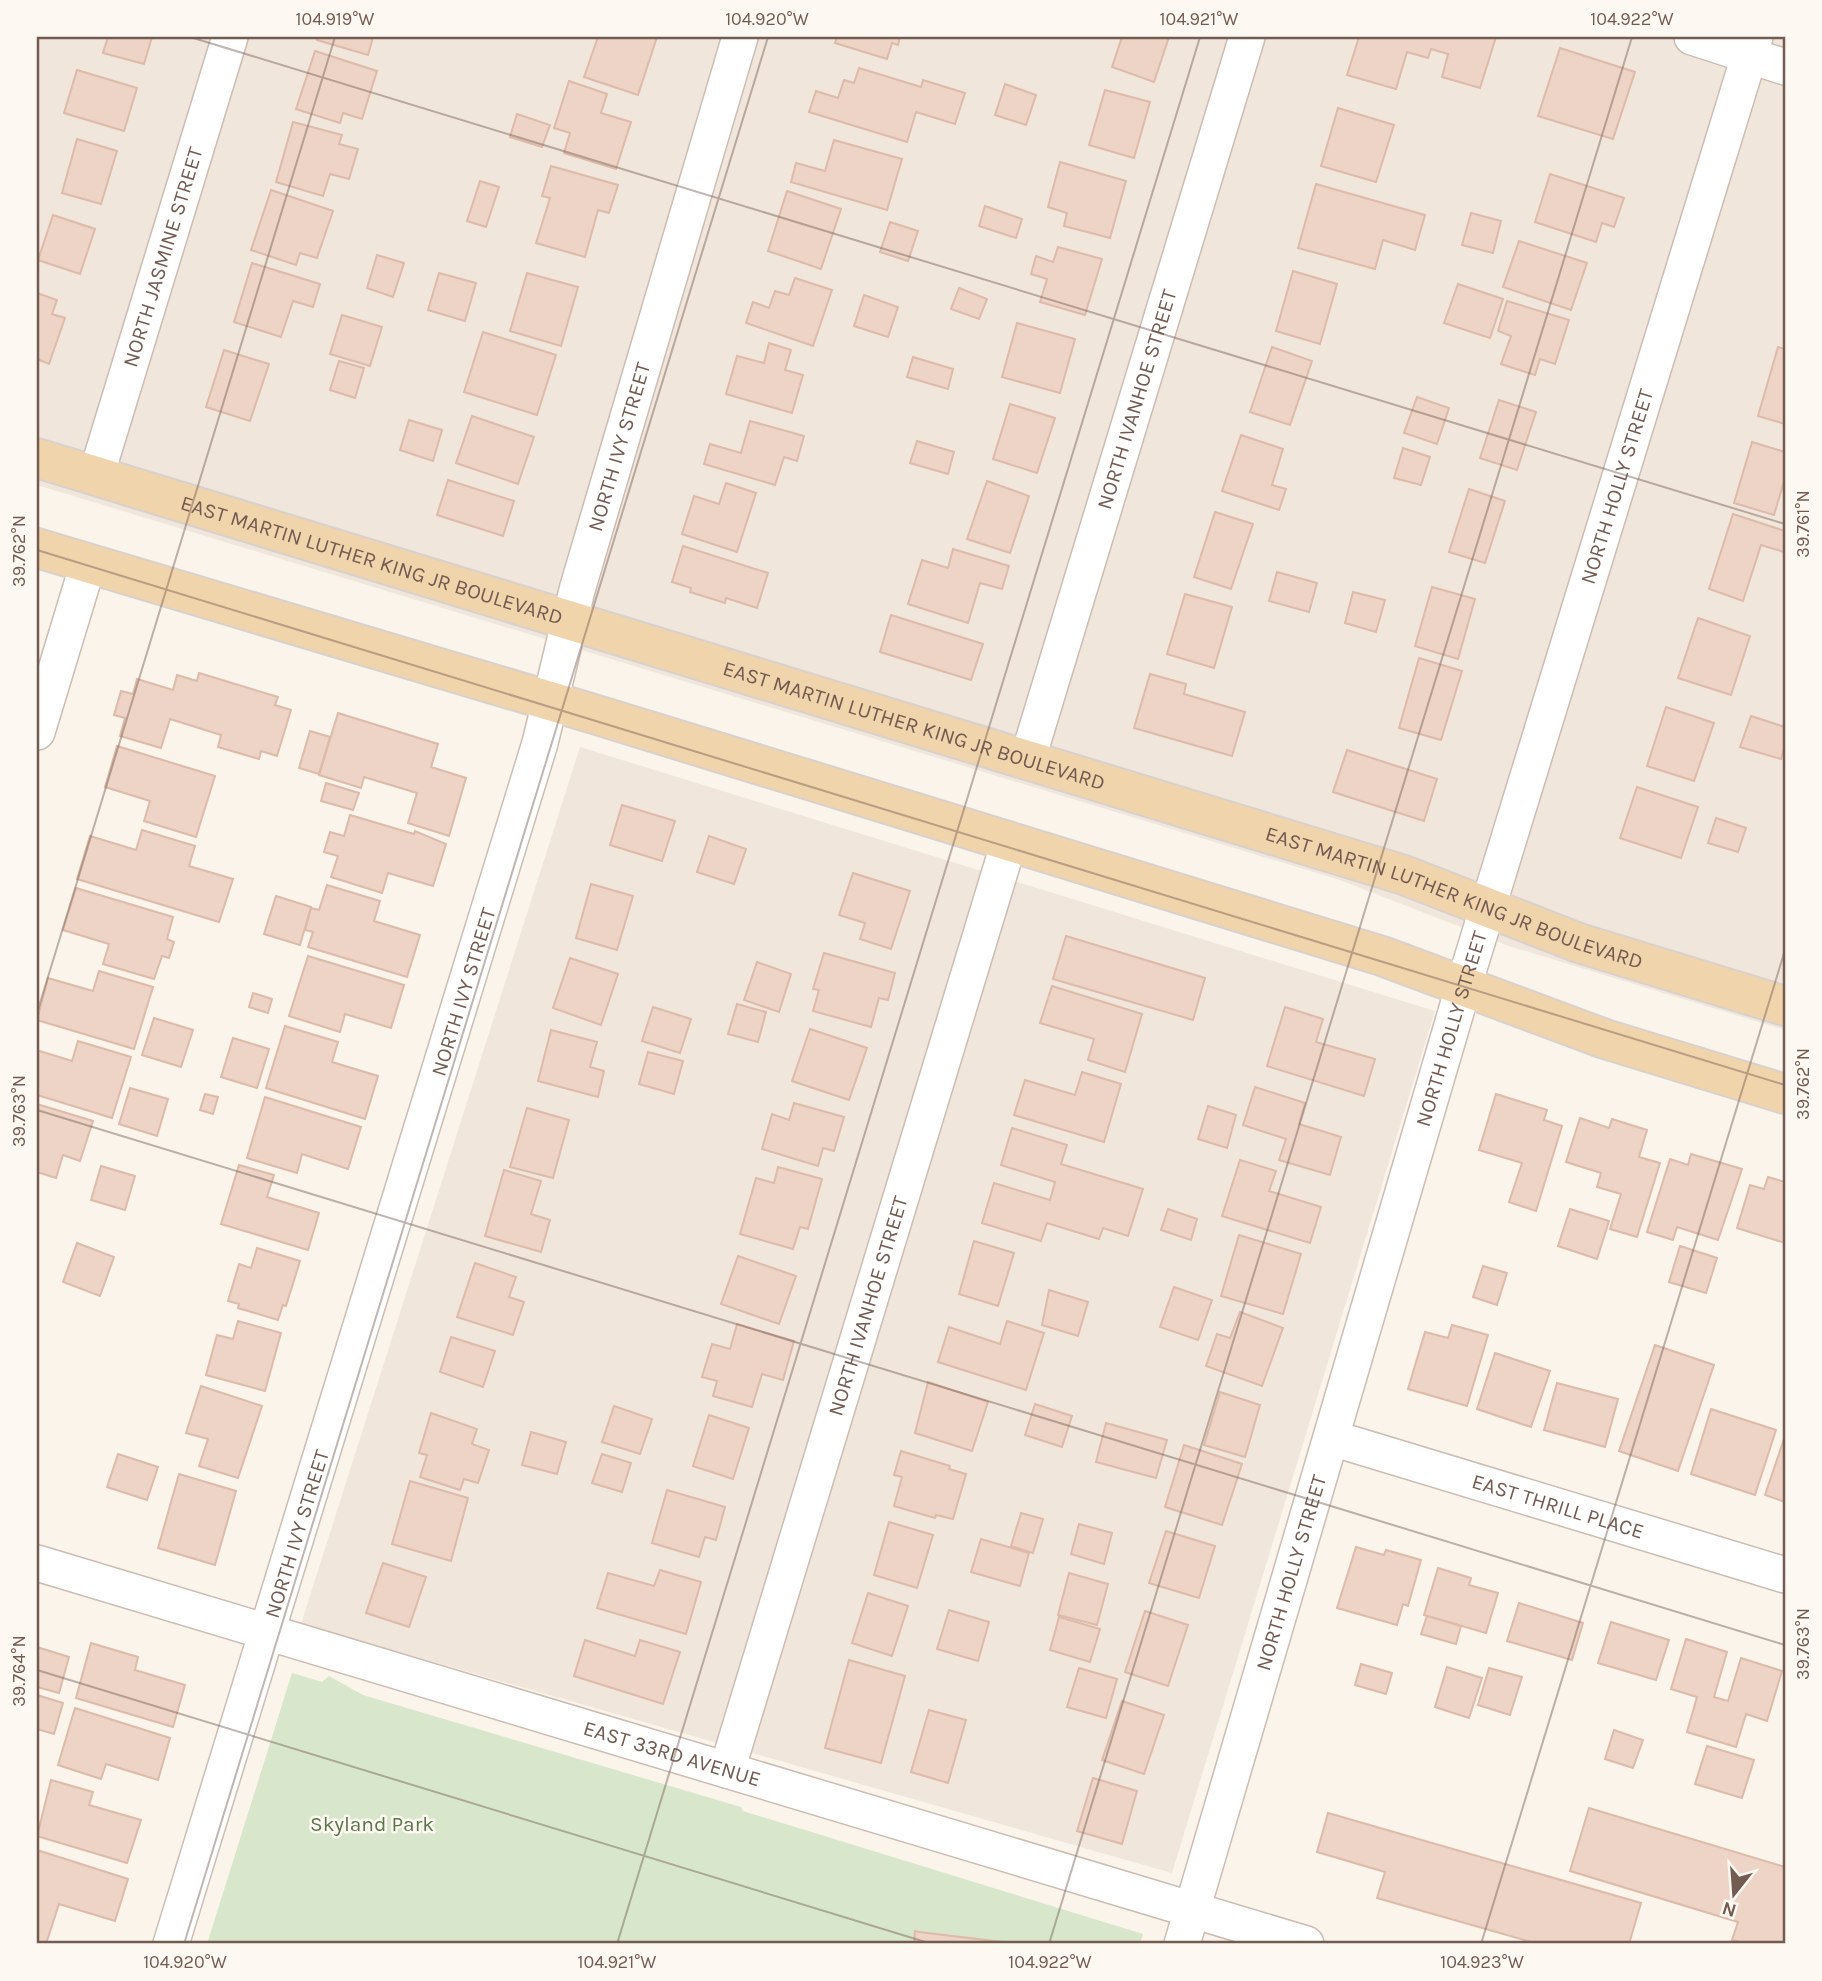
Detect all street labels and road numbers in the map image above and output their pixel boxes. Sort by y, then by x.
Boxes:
street label: NORTH JASMINE STREET [118,144,208,370]
street label: NORTH IVANHOE STREET [1092,286,1182,512]
street label: NORTH IVY STREET [583,359,656,534]
street label: NORTH HOLLY STREET [1576,386,1658,587]
street label: EAST MARTIN LUTHER KING JR BOULEVARD [178,491,566,630]
street label: EAST MARTIN LUTHER KING JR BOULEVARD [720,656,1108,795]
street label: EAST MARTIN LUTHER KING JR BOULEVARD [1262,821,1646,974]
street label: NORTH IVY STREET [426,904,501,1079]
street label: NORTH HOLLY STREET [1411,928,1492,1129]
street label: NORTH IVANHOE STREET [823,1193,913,1419]
street label: NORTH IVY STREET [260,1446,334,1621]
street label: EAST THRILL PLACE [1469,1469,1647,1544]
street label: NORTH HOLLY STREET [1251,1472,1331,1673]
street label: EAST 33RD AVENUE [581,1716,763,1792]

